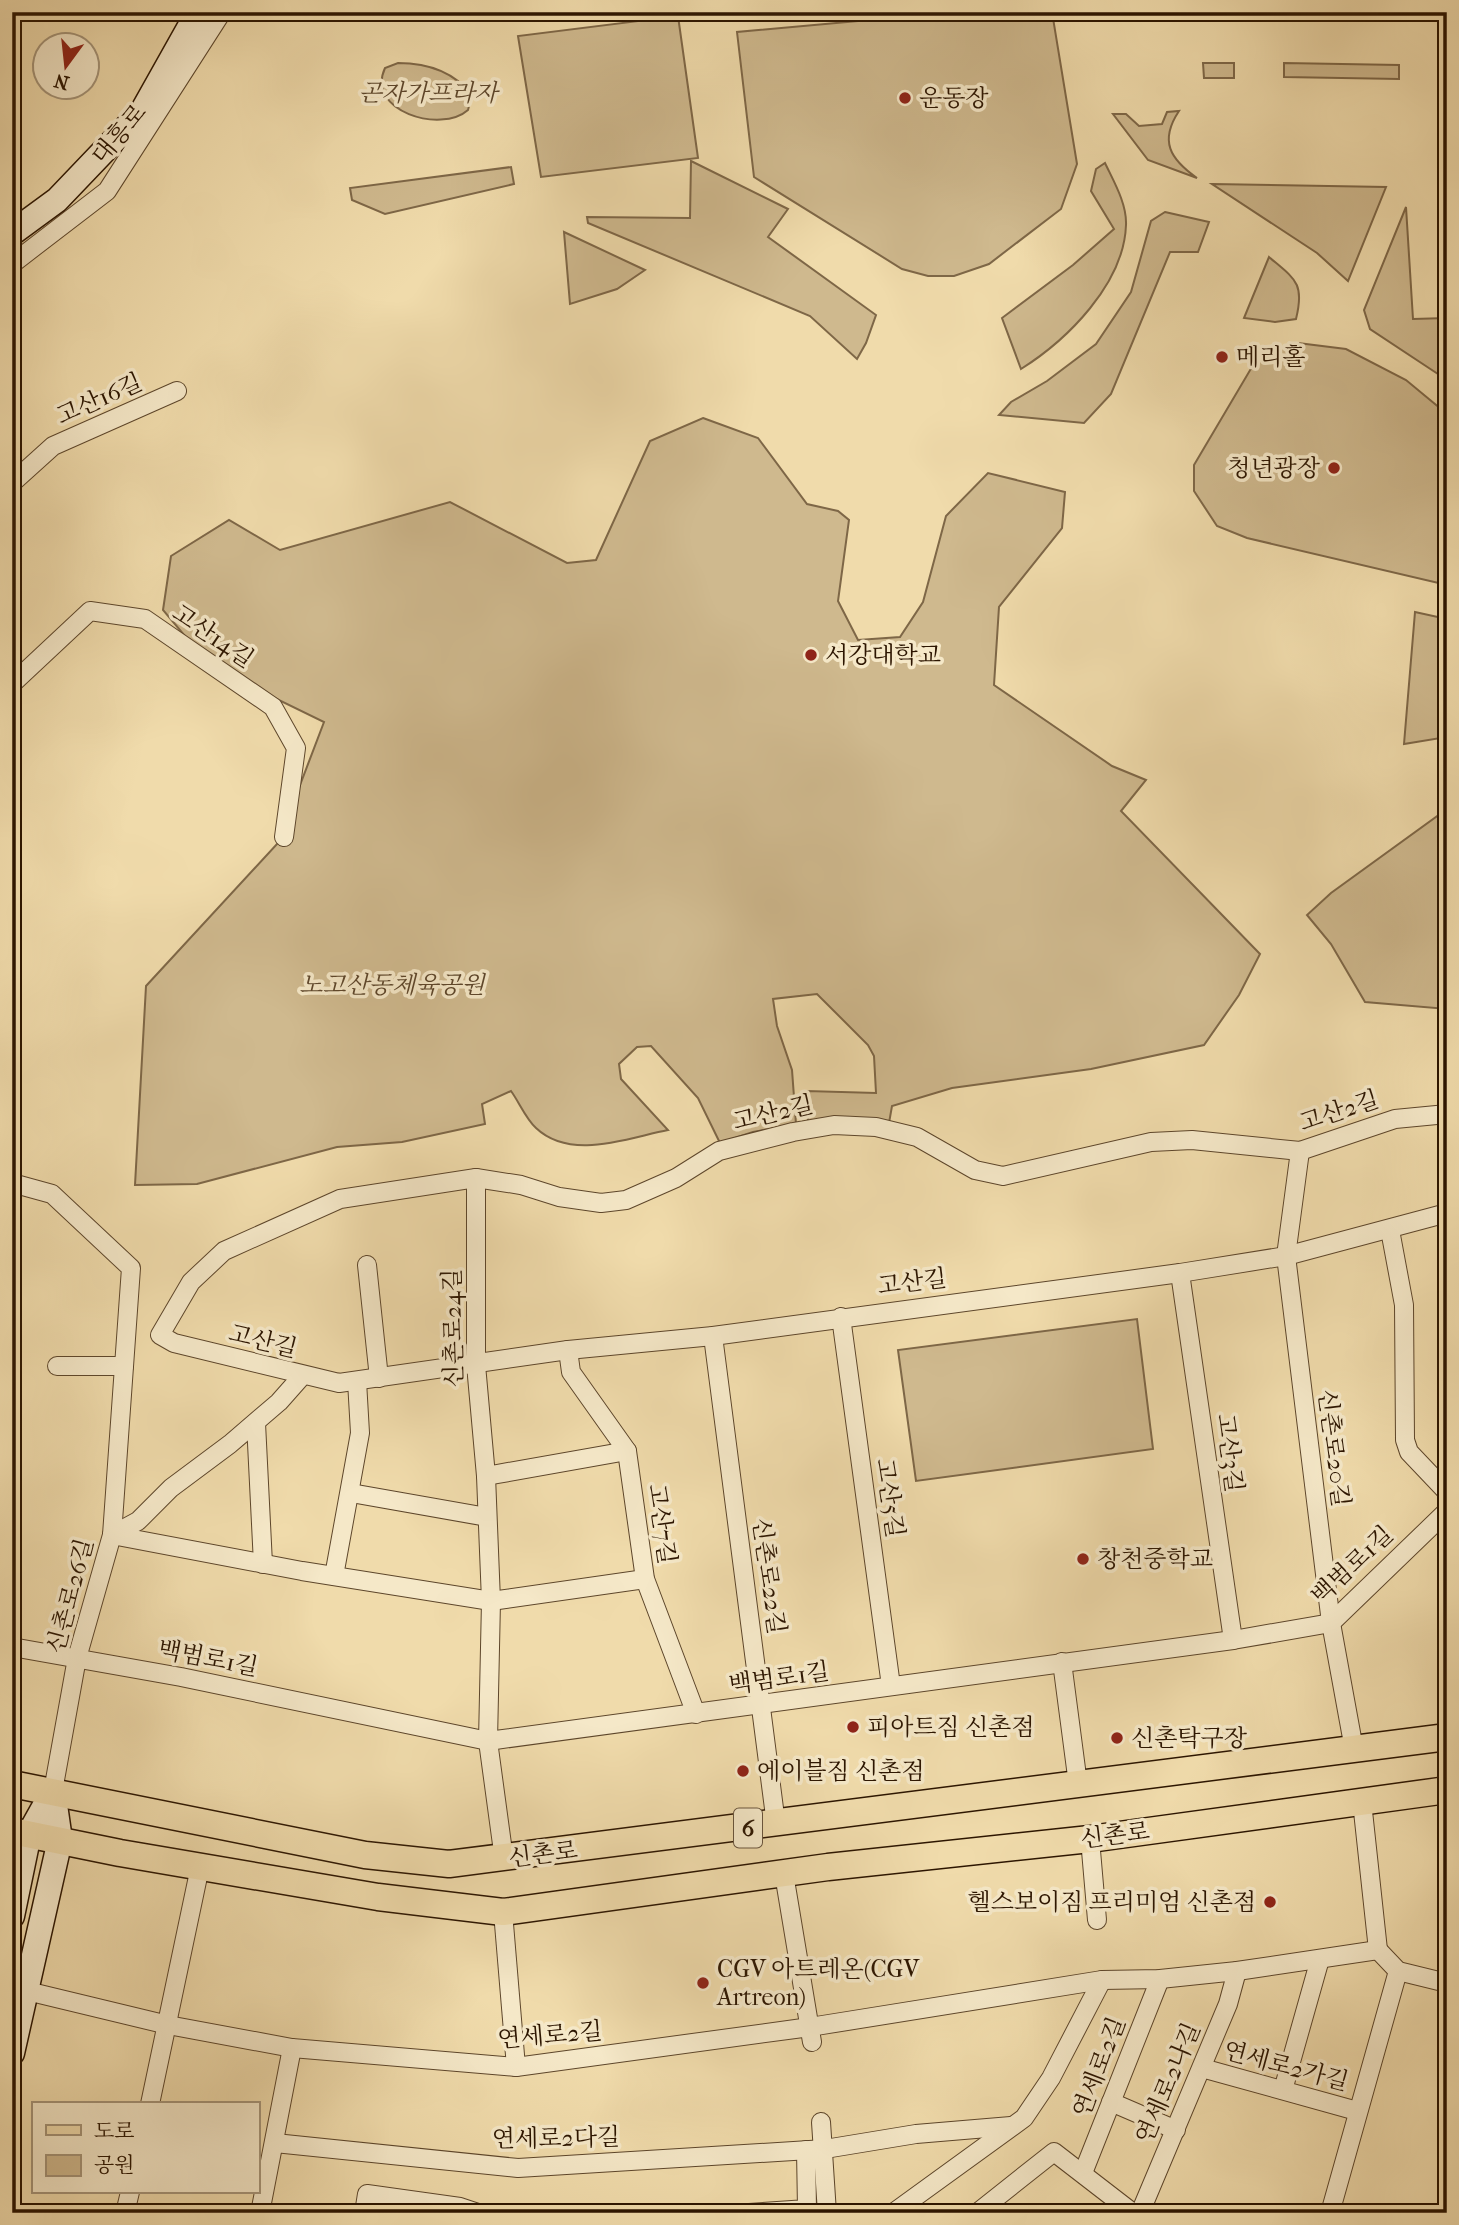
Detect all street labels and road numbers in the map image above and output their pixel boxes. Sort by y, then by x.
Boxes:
street label: 대흥로 [86,98,152,170]
street label: 고산16길 [52,368,146,430]
street label: 고산14길 [167,599,259,673]
street label: 고산2길 [1296,1085,1382,1137]
street label: 고산2길 [730,1090,816,1136]
street label: 고산길 [876,1264,948,1300]
street label: 신촌로24길 [438,1268,468,1388]
street label: 고산길 [226,1319,300,1363]
street label: 신촌로20길 [1313,1388,1355,1508]
street label: 고산3길 [1211,1412,1249,1494]
street label: 고산5길 [871,1456,909,1540]
street label: 고산7길 [642,1482,682,1566]
street label: 신촌로22길 [747,1516,791,1636]
street label: 백범로1길 [1305,1520,1399,1610]
street label: 신촌로26길 [41,1535,99,1657]
street label: 백범로1길 [156,1635,260,1681]
street label: 백범로1길 [727,1657,831,1699]
road number: 6 [734,1809,762,1848]
street label: 신촌로 [1079,1817,1151,1853]
street label: 신촌로 [507,1836,579,1872]
street label: 연세로2길 [1067,2013,1131,2121]
street label: 연세로2길 [496,2016,604,2054]
street label: 연세로2나길 [1130,2018,1206,2148]
street label: 연세로2가길 [1220,2036,1352,2096]
street label: 연세로2다길 [492,2123,620,2153]

